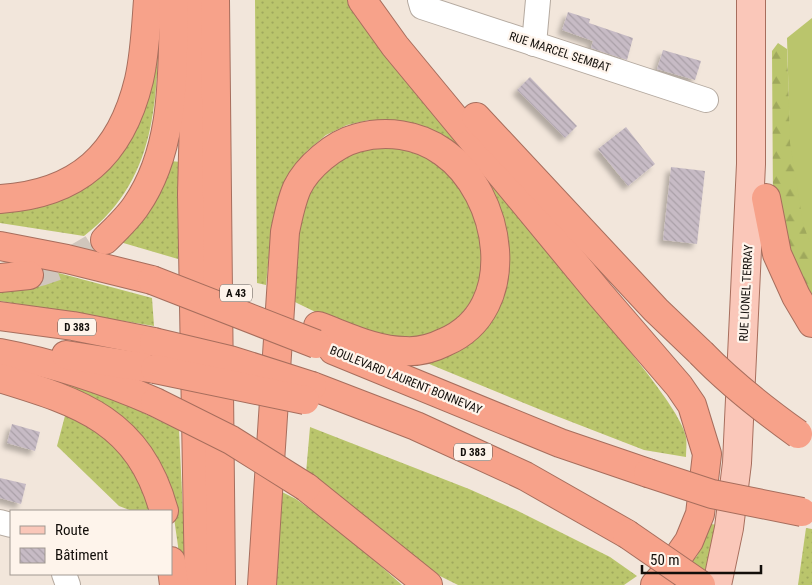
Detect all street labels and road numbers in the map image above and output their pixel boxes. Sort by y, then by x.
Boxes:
street label: RUE MARCEL SEMBAT [508,29,612,75]
street label: RUE LIONEL TERRAY [736,244,756,342]
road number: A 43 [220,284,252,302]
road number: D 383 [58,318,96,336]
street label: BOULEVARD LAURENT BONNEVAY [328,343,485,417]
road number: D 383 [454,444,492,461]

